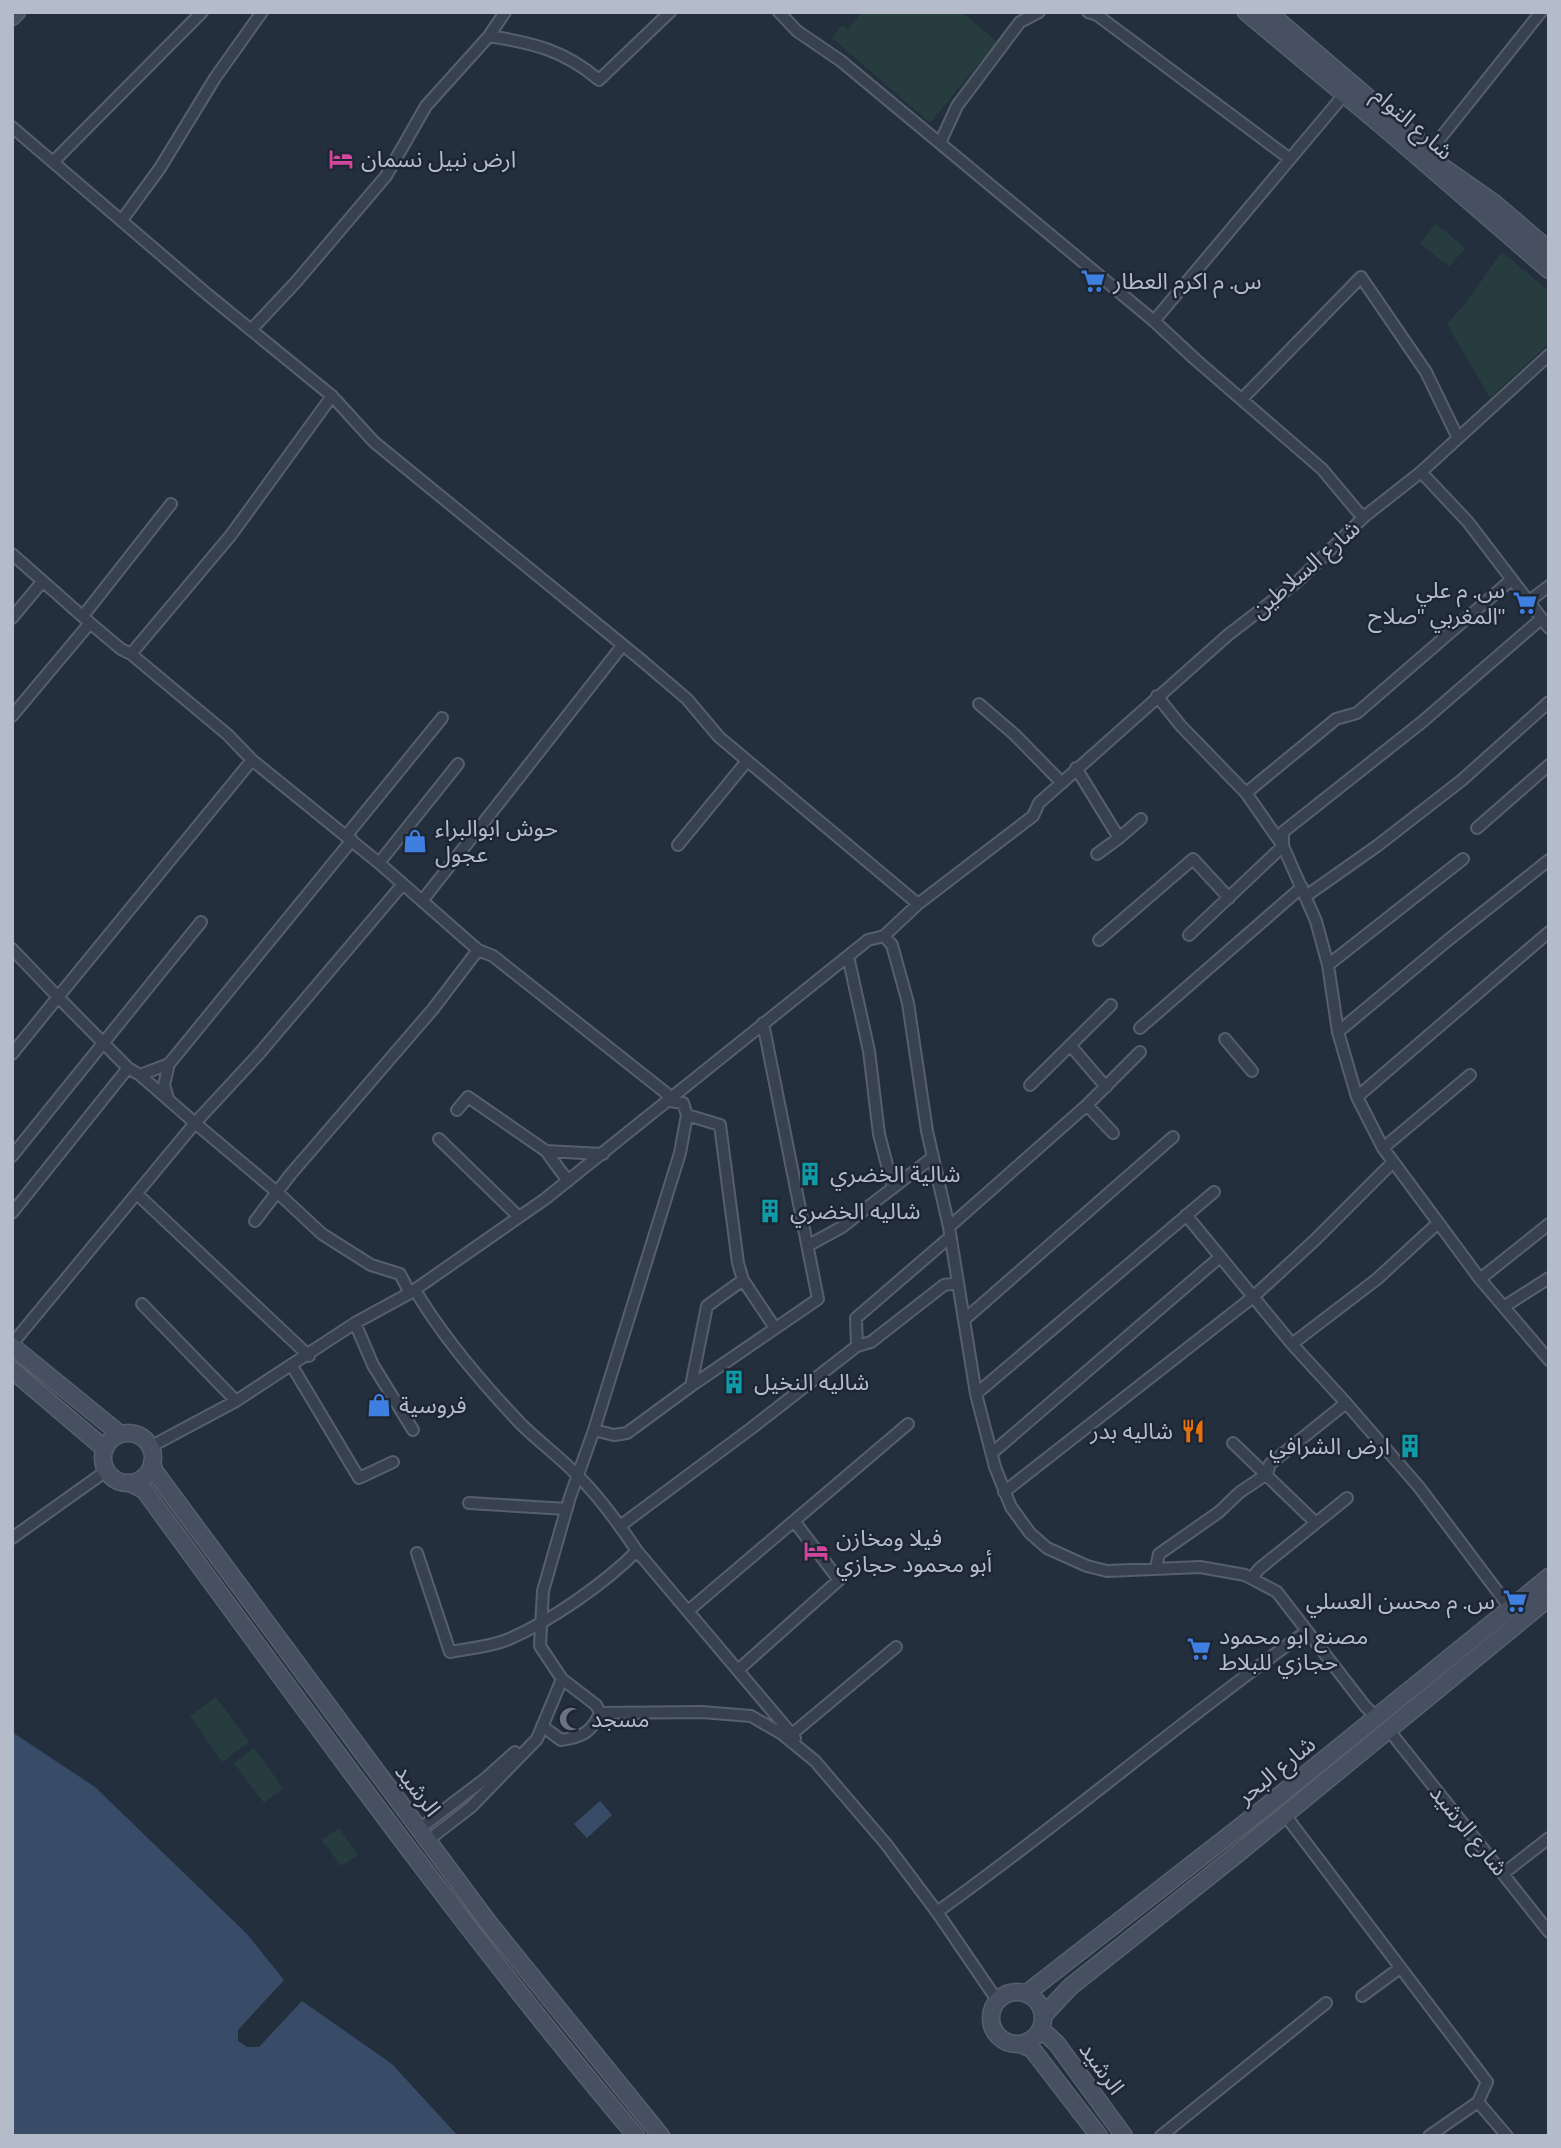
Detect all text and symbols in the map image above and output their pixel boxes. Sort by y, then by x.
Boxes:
street label: شارع التوام [1364,81,1458,169]
hotel icon: ارض نبيل نسمان [327,145,355,173]
place label: ارض نبيل نسمان [361,146,516,173]
supermarket icon: س. م اكرم العطار [1079,267,1107,295]
place label: س. م اكرم العطار [1112,268,1262,299]
street label: شارع السلاطين [1245,515,1367,626]
place label: س. م علي المغربي "صلاح" [1368,577,1505,633]
supermarket icon: س. م علي المغربي "صلاح" [1511,589,1539,617]
place label: حوش ابوالبراء عجول [435,815,558,868]
shop icon: حوش ابوالبراء عجول [401,827,429,855]
building icon: شالية الخضري [796,1160,824,1188]
place label: شالية الخضري [830,1161,960,1191]
building icon: شاليه الخضري [756,1197,784,1225]
place label: شاليه الخضري [790,1198,920,1228]
building icon: شاليه النخيل [720,1368,748,1396]
place label: شاليه النخيل [754,1369,869,1396]
shop icon: فروسية [365,1391,393,1419]
place label: فروسية [399,1392,466,1419]
restaurant icon: شاليه بدر [1179,1417,1207,1445]
place label: شاليه بدر [1089,1418,1173,1445]
building icon: ارض الشرافي [1396,1432,1424,1460]
place label: ارض الشرافي [1269,1433,1390,1463]
place label: فيلا ومخازن أبو محمود حجازي [836,1525,992,1581]
hotel icon: فيلا ومخازن أبو محمود حجازي [802,1537,830,1565]
supermarket icon: س. م محسن العسلي [1501,1587,1529,1615]
place label: س. م محسن العسلي [1306,1588,1495,1619]
place label: مصنع ابو محمود حجازي للبلاط [1219,1623,1368,1679]
supermarket icon: مصنع ابو محمود حجازي للبلاط [1185,1635,1213,1663]
mosque icon: مسجد [557,1705,585,1733]
place label: مسجد [591,1706,650,1733]
street label: شارع البحر [1231,1731,1323,1813]
street label: الرشيد [389,1759,446,1822]
street label: شارع الرشيد [1421,1779,1513,1883]
street label: الرشيد [1073,2037,1130,2100]

